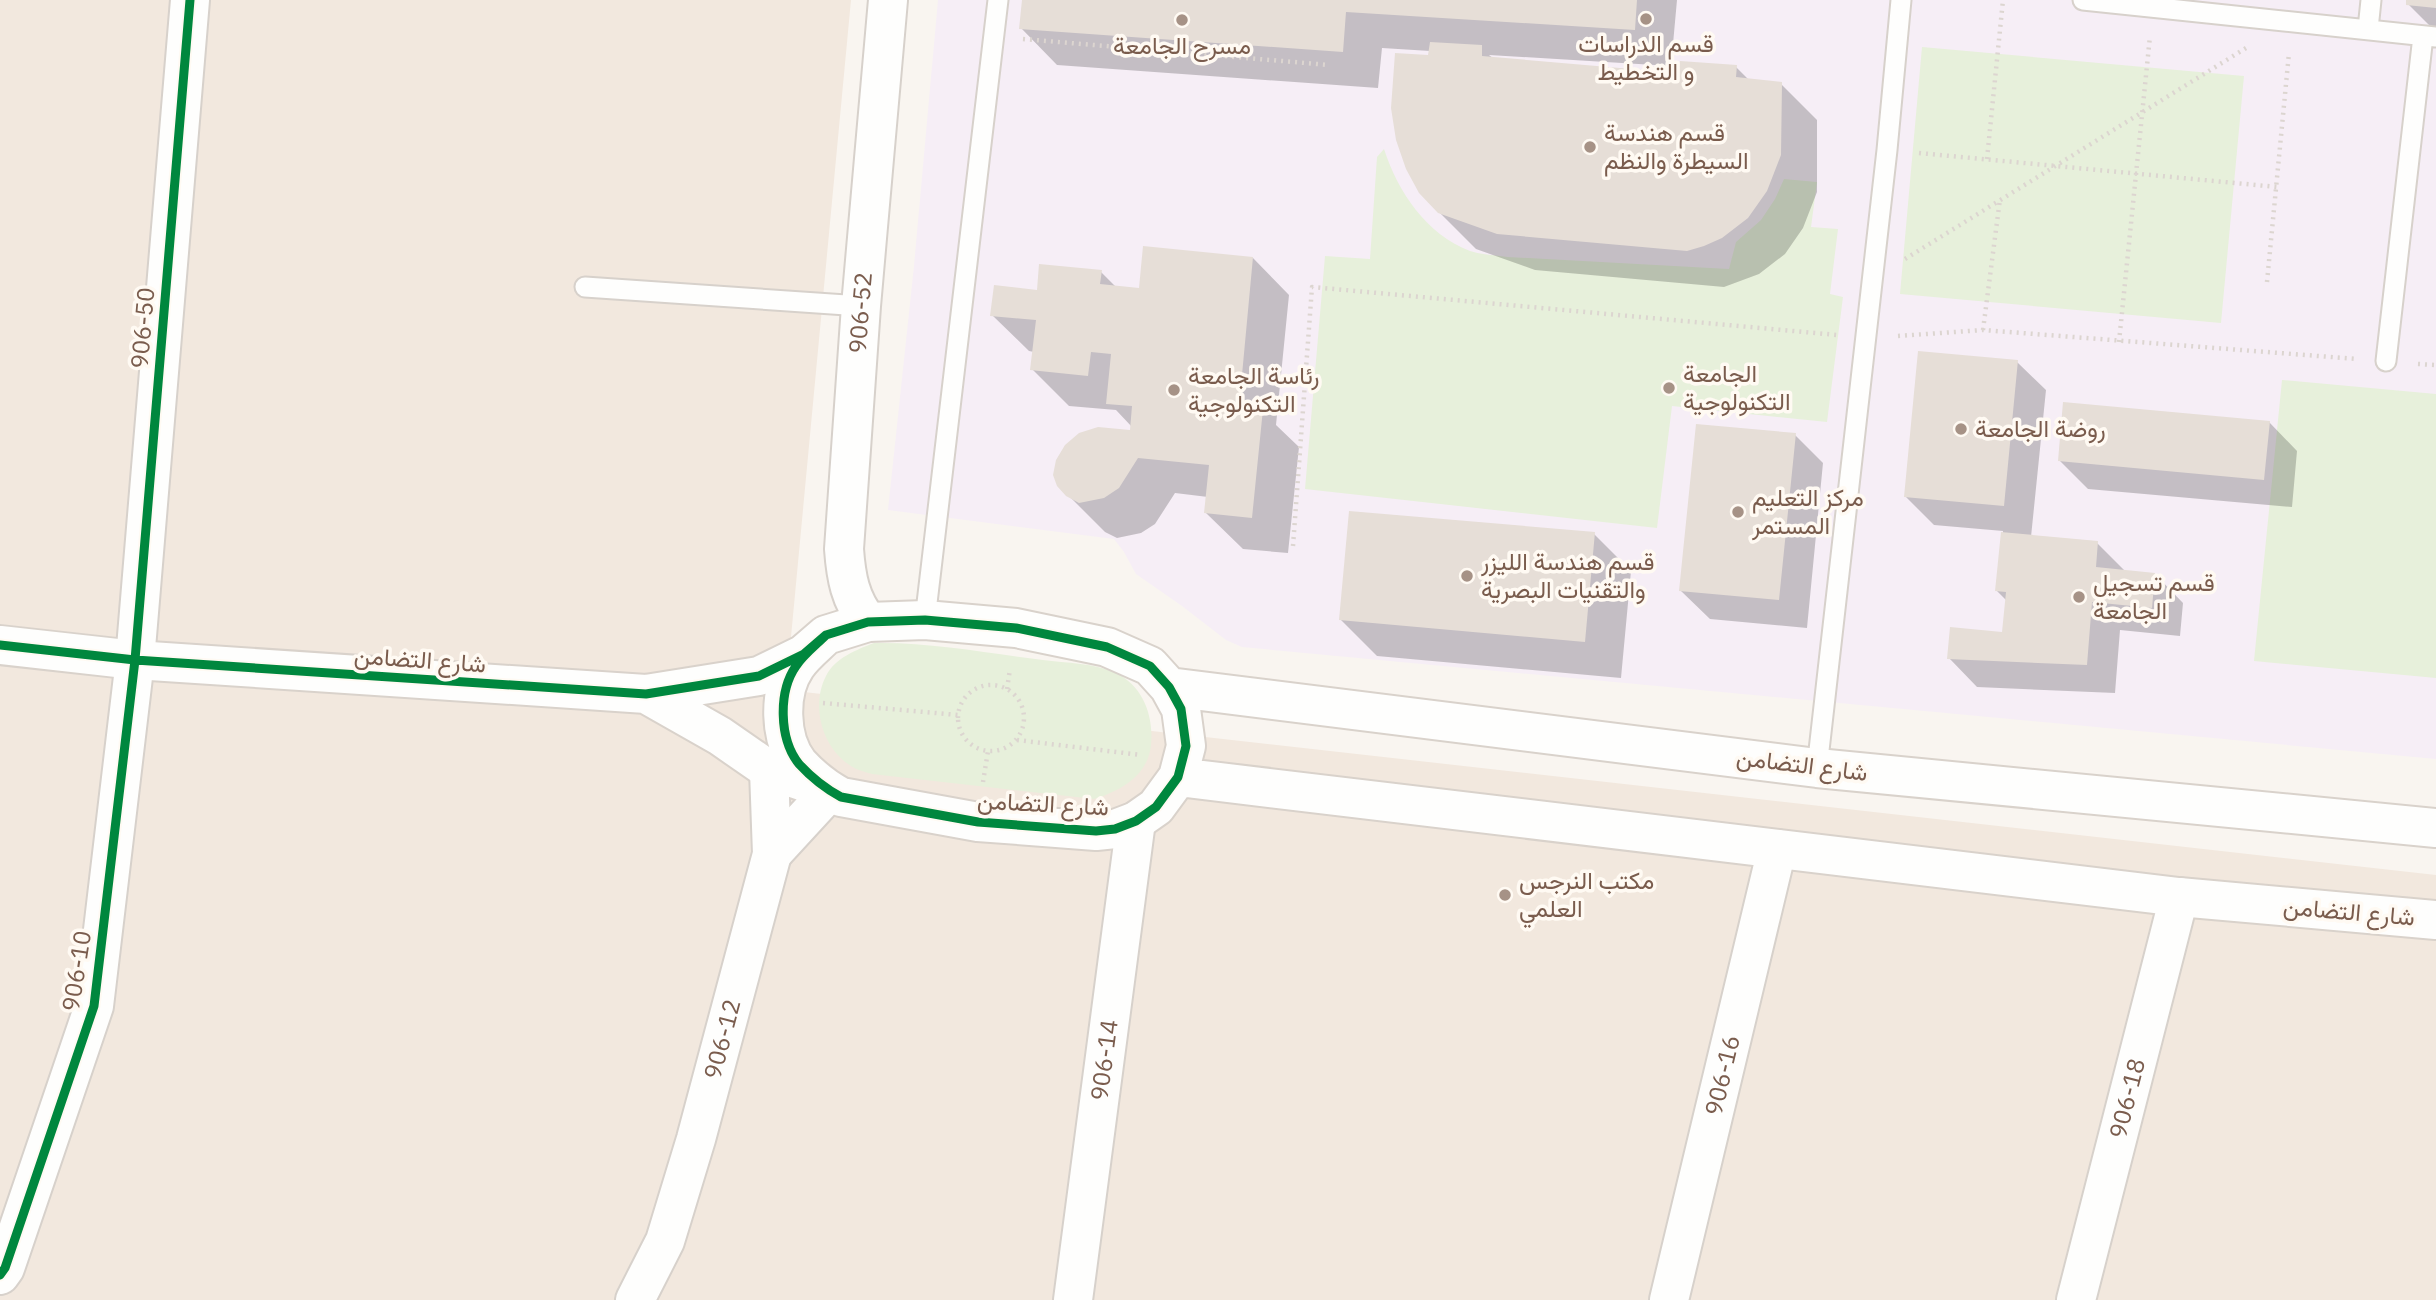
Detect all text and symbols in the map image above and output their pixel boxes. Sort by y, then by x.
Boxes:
marker: قسم الدراسات و التخطيط [1638,11,1654,27]
marker: مسرح الجامعة [1174,12,1190,28]
place label: قسم الدراسات و التخطيط [1578,27,1714,87]
place label: مسرح الجامعة [1113,29,1251,62]
place label: قسم هندسة السيطرة والنظم [1604,116,1749,177]
marker: قسم هندسة السيطرة والنظم [1582,139,1598,155]
street label: 906-52 [841,271,879,355]
street label: 906-50 [123,286,161,370]
place label: الجامعة التكنولوجية [1683,357,1791,417]
place label: رئاسة الجامعة التكنولوجية [1188,359,1319,419]
marker: الجامعة التكنولوجية [1661,380,1677,396]
marker: رئاسة الجامعة التكنولوجية [1166,382,1182,398]
place label: روضة الجامعة [1975,412,2106,444]
marker: روضة الجامعة [1953,421,1969,437]
place label: مركز التعليم المستمر [1751,481,1864,541]
marker: مركز التعليم المستمر [1730,504,1746,520]
place label: قسم هندسة الليزر والتقنيات البصرية [1480,545,1654,605]
place label: قسم تسجيل الجامعة [2093,566,2215,626]
marker: قسم هندسة الليزر والتقنيات البصرية [1459,568,1475,584]
marker: قسم تسجيل الجامعة [2071,589,2087,605]
street label: شارع التضامن [353,638,487,681]
street label: شارع التضامن [1735,740,1870,789]
street label: شارع التضامن [976,784,1110,823]
place label: مكتب النرجس العلمي [1519,864,1654,928]
marker: مكتب النرجس العلمي [1497,887,1513,903]
street label: شارع التضامن [2282,889,2416,934]
street label: 906-10 [54,928,98,1014]
street label: 906-12 [696,995,748,1083]
street label: 906-14 [1082,1017,1125,1102]
street label: 906-16 [1697,1032,1747,1119]
street label: 906-18 [2101,1055,2152,1142]

